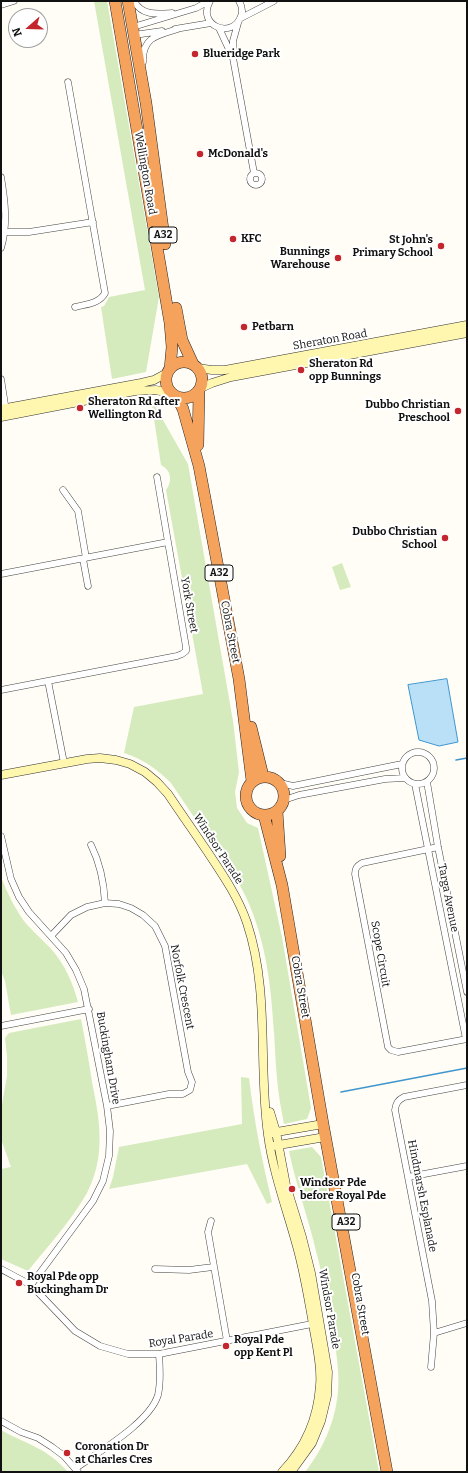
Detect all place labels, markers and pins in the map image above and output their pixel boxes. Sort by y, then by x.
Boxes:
place label: Blueridge Park [203,47,280,61]
marker: Blueridge Park [190,49,200,59]
place label: McDonald's [208,147,268,161]
marker: McDonald's [195,149,205,159]
place label: KFC [241,232,262,246]
place label: St John's Primary School [352,233,433,259]
marker: KFC [228,234,238,244]
marker: St John's Primary School [436,241,446,251]
place label: Bunnings Warehouse [271,245,330,271]
marker: Bunnings Warehouse [333,253,343,263]
place label: Petbarn [252,320,294,334]
marker: Petbarn [239,322,249,332]
place label: Sheraton Rd opp Bunnings [309,357,381,383]
marker: Sheraton Rd opp Bunnings [296,365,306,375]
place label: Sheraton Rd after Wellington Rd [88,395,180,421]
place label: Dubbo Christian Preschool [365,398,450,424]
marker: Sheraton Rd after Wellington Rd [75,403,85,413]
marker: Dubbo Christian Preschool [453,406,463,416]
place label: Dubbo Christian School [352,525,437,551]
marker: Dubbo Christian School [440,533,450,543]
place label: Windsor Pde before Royal Pde [300,1176,386,1202]
marker: Windsor Pde before Royal Pde [287,1184,297,1194]
place label: Royal Pde opp Buckingham Dr [27,1270,108,1296]
marker: Royal Pde opp Buckingham Dr [14,1278,24,1288]
place label: Royal Pde opp Kent Pl [234,1333,293,1359]
marker: Royal Pde opp Kent Pl [221,1341,231,1351]
place label: Coronation Dr at Charles Cres [75,1440,152,1466]
marker: Coronation Dr at Charles Cres [62,1448,72,1458]

